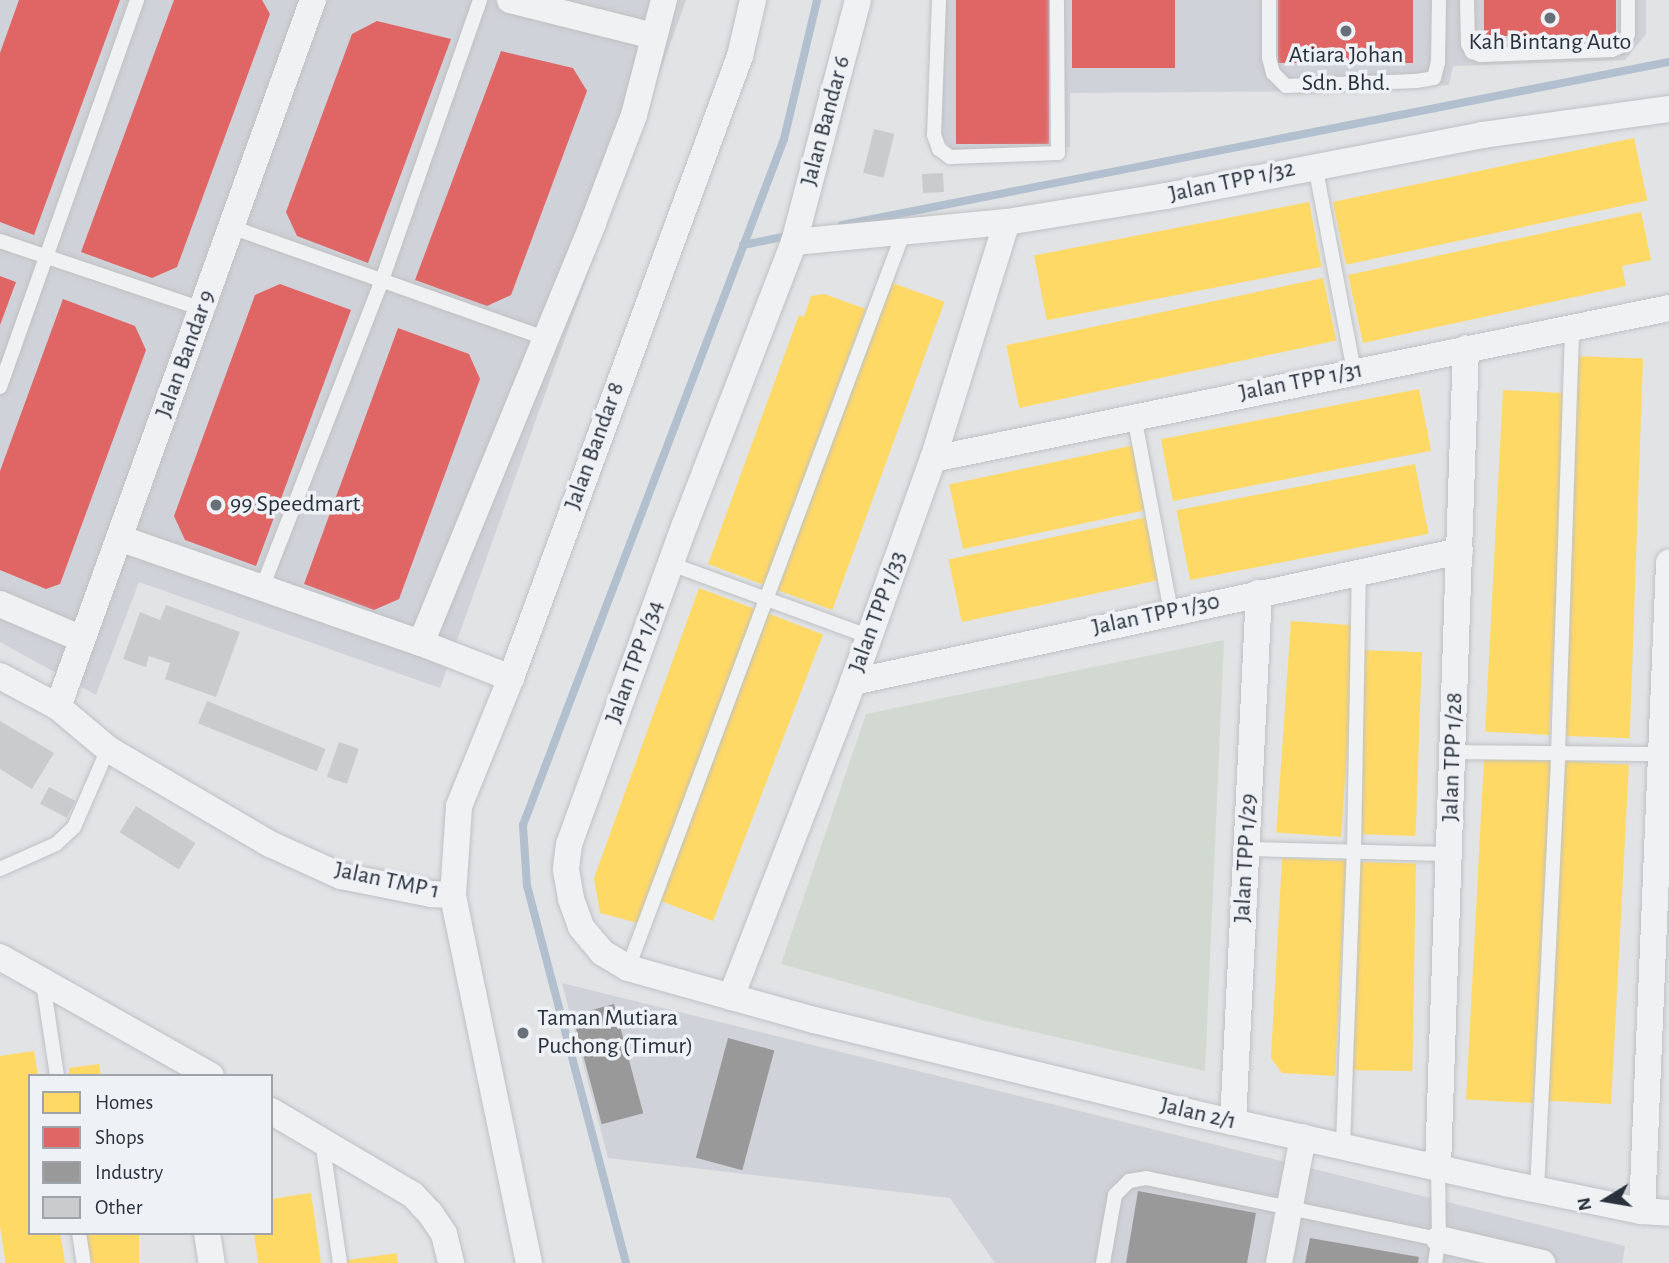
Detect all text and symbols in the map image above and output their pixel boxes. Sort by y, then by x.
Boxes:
marker: Kah Bintang Auto [1542,10,1558,26]
marker: Atiara Johan Sdn. Bhd. [1338,23,1354,39]
place label: Kah Bintang Auto [1469,29,1631,57]
place label: Atiara Johan Sdn. Bhd. [1289,42,1403,98]
street label: Jalan Bandar 6 [795,53,857,189]
street label: Jalan TPP 1/32 [1167,155,1297,209]
street label: Jalan Bandar 9 [150,286,222,422]
street label: Jalan TPP 1/31 [1237,356,1365,408]
street label: Jalan Bandar 8 [559,378,631,514]
place label: 99 Speedmart [230,491,360,519]
marker: 99 Speedmart [208,497,224,513]
street label: Jalan TPP 1/33 [843,548,913,676]
street label: Jalan TPP 1/30 [1090,587,1222,643]
street label: Jalan TPP 1/34 [600,597,670,727]
street label: Jalan TPP 1/28 [1436,692,1470,822]
street label: Jalan TPP 1/29 [1228,793,1264,923]
street label: Jalan TMP 1 [332,856,442,906]
place label: Taman Mutiara Puchong (Timur) [537,1005,693,1061]
marker: Taman Mutiara Puchong (Timur) [515,1025,531,1041]
legend [28,1074,273,1235]
street label: Jalan 2/1 [1157,1091,1239,1137]
text: Homes [95,1092,153,1113]
text: Shops [95,1127,144,1148]
text: Industry [95,1162,163,1183]
north arrow [1571,1165,1641,1235]
text: N [1574,1196,1595,1212]
text: Other [95,1197,142,1218]

